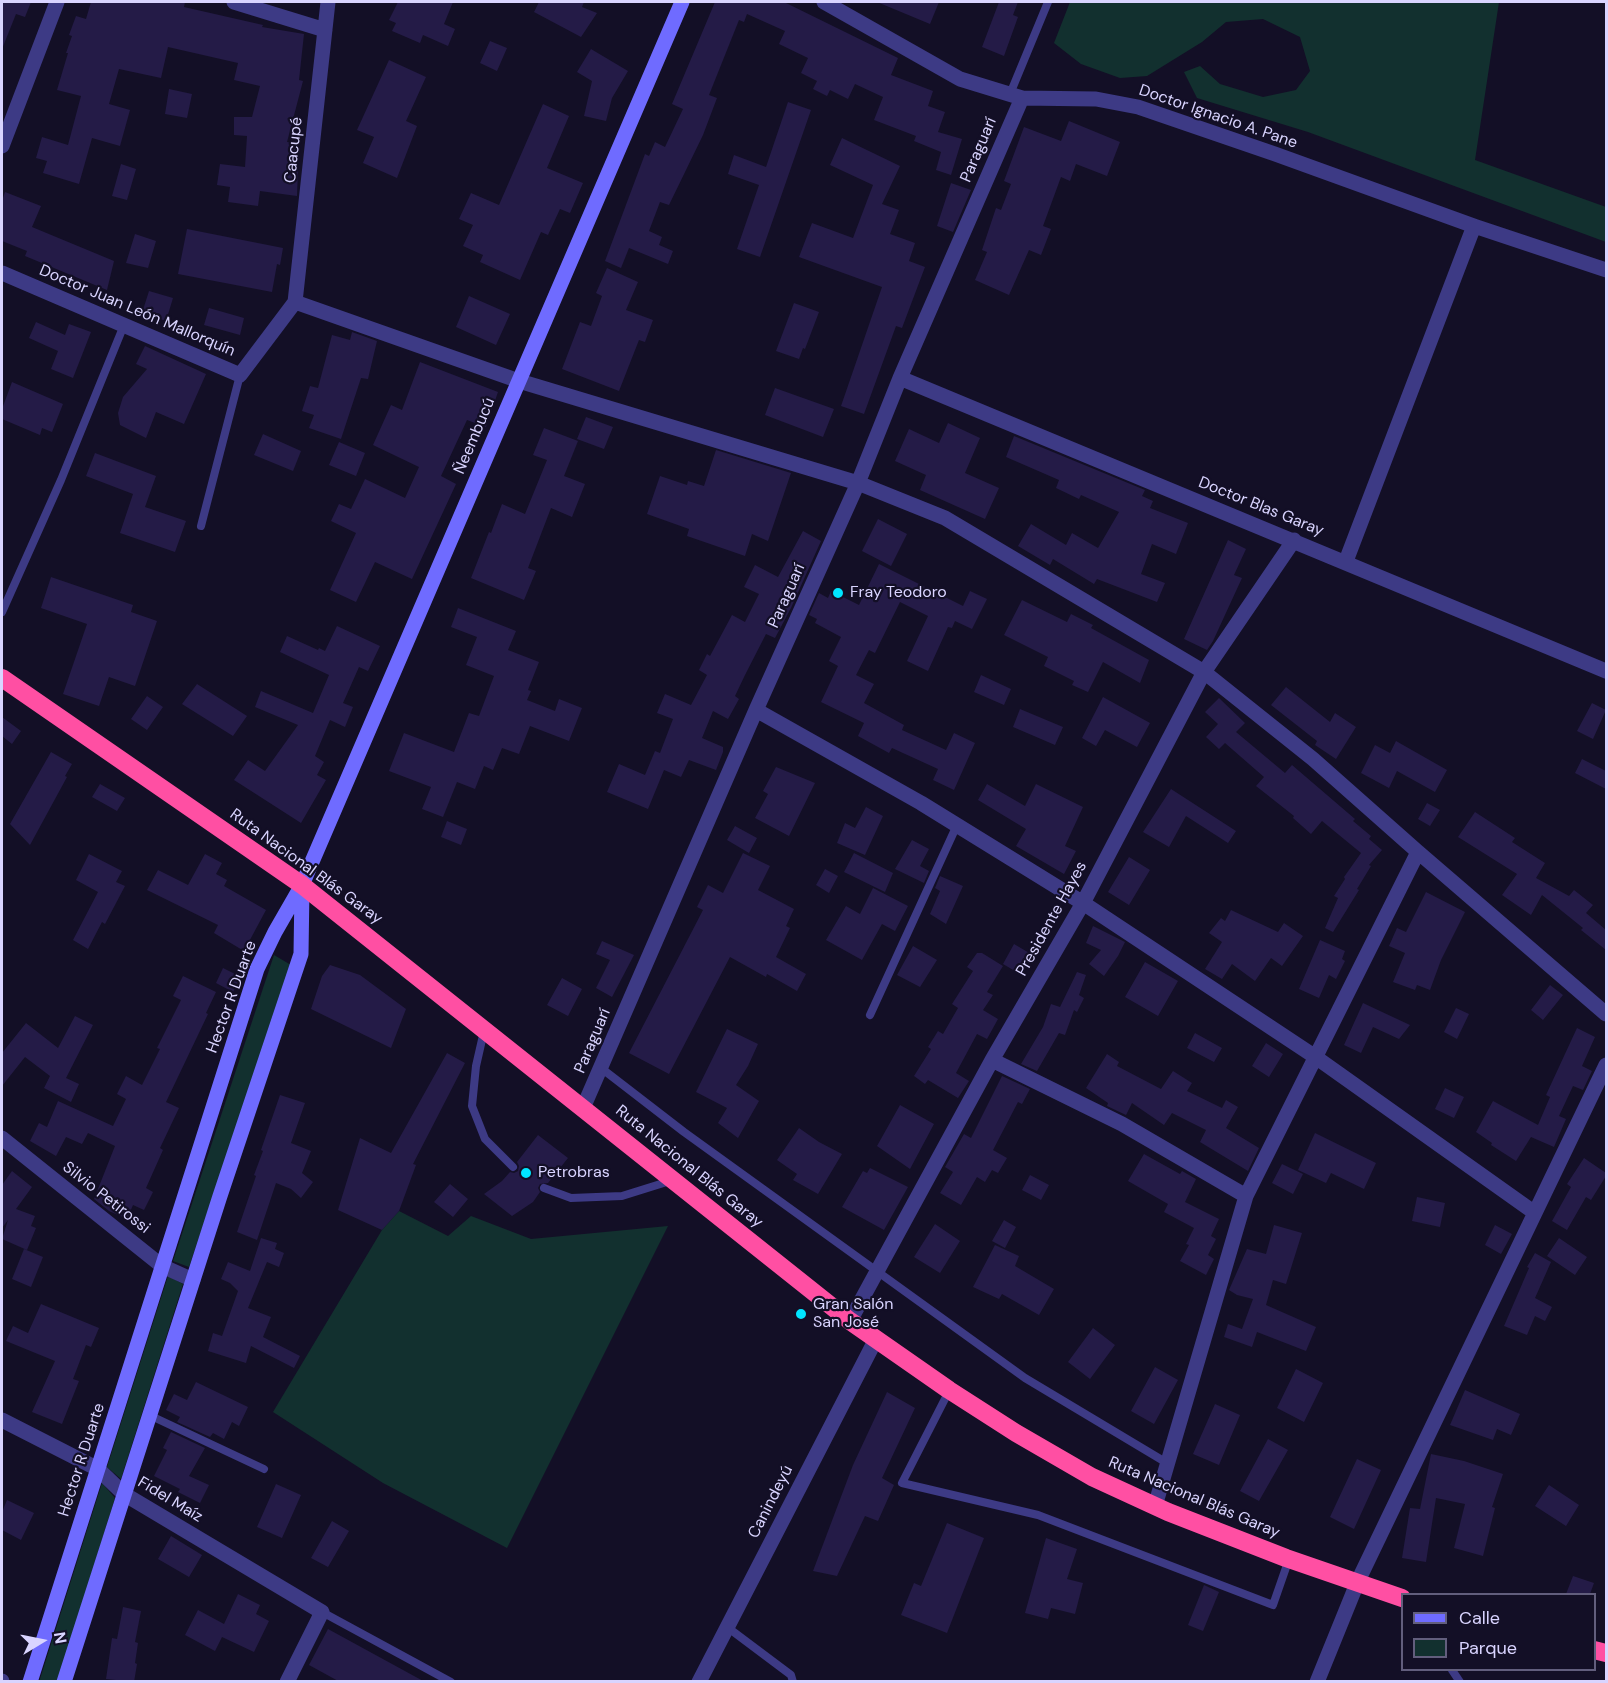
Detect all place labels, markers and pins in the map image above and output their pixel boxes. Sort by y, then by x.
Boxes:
place label: Fray Teodoro [850,583,947,603]
marker: Fray Teodoro [831,586,845,600]
place label: Petrobras [538,1163,610,1183]
marker: Petrobras [519,1166,533,1180]
place label: Gran Salón San José [813,1295,893,1333]
marker: Gran Salón San José [794,1307,808,1321]

